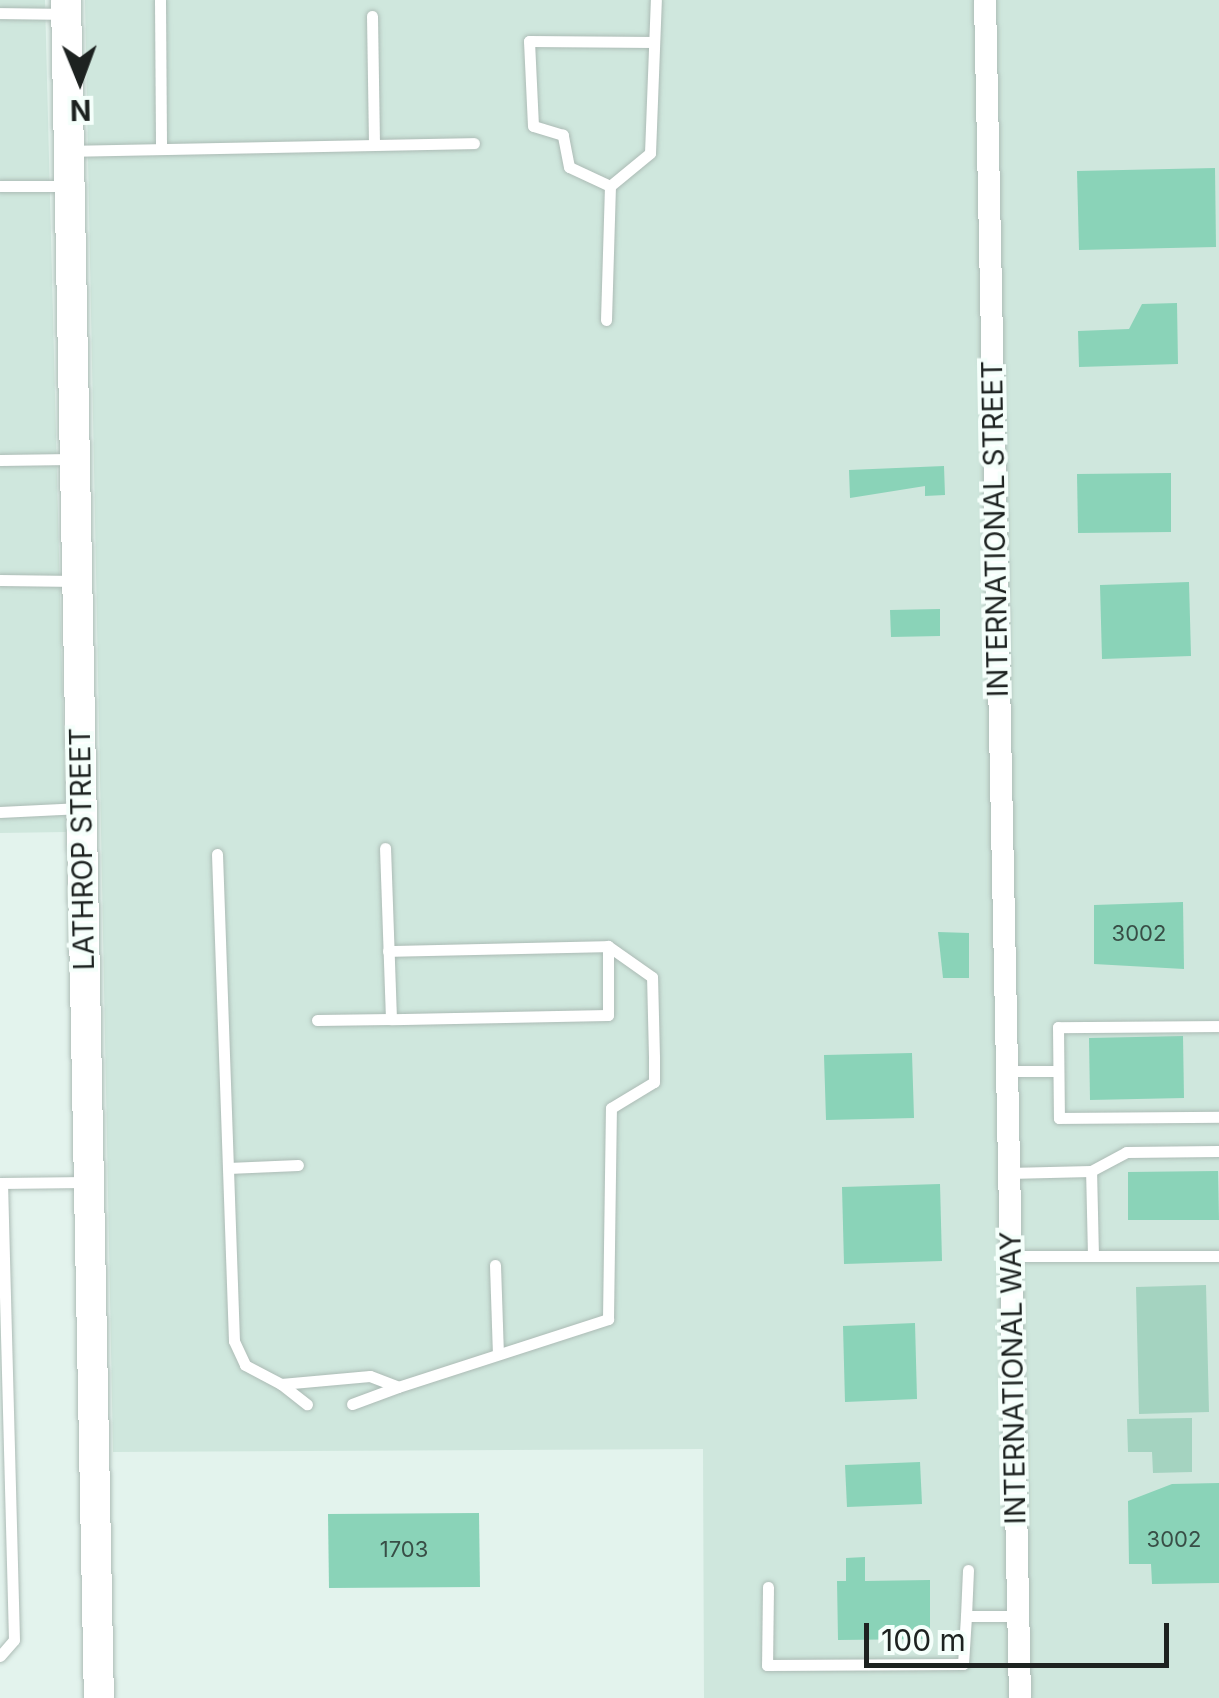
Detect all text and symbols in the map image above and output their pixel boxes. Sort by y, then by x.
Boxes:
north arrow [30,30,130,130]
text: N [70,93,91,127]
street label: INTERNATIONAL STREET [975,360,1015,698]
street label: LATHROP STREET [63,727,101,971]
house number: 3002 [1112,921,1166,947]
street label: INTERNATIONAL WAY [994,1231,1032,1525]
house number: 3002 [1147,1527,1201,1553]
house number: 1703 [380,1537,428,1563]
scale bar [869,1603,1174,1665]
text: 100 m [881,1622,966,1658]

